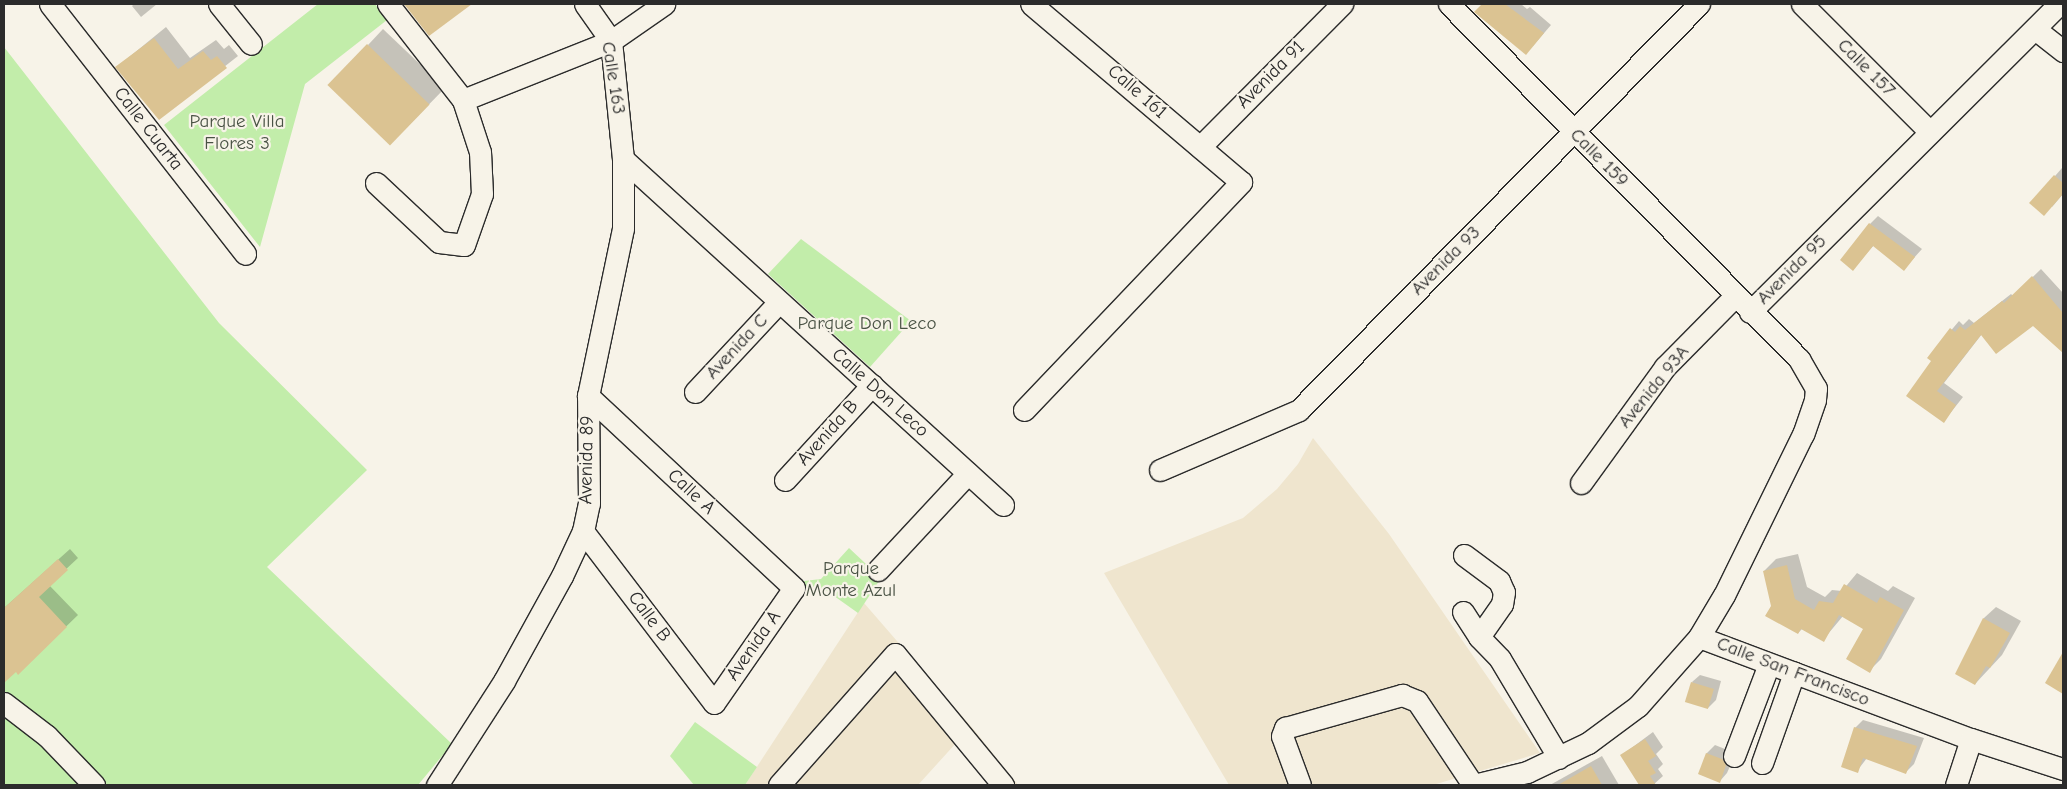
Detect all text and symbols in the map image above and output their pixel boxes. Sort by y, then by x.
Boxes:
street label: Calle 157 [1832,34,1900,102]
street label: Avenida 91 [1232,36,1310,114]
street label: Calle 163 [596,40,630,116]
street label: Calle 161 [1103,60,1171,124]
street label: Calle Cuarta [109,83,187,175]
park label: Parque Villa Flores 3 [190,111,284,155]
street label: Calle 159 [1565,124,1633,192]
street label: Avenida 93 [1407,222,1485,300]
street label: Avenida 95 [1752,230,1832,310]
street label: Avenida C [701,310,773,384]
park label: Parque Don Leco [797,313,937,335]
street label: Avenida 93A [1614,341,1694,433]
street label: Calle Don Leco [827,344,933,442]
street label: Avenida B [792,395,864,471]
street label: Avenida 89 [575,415,599,505]
street label: Calle A [662,464,720,520]
park label: Parque Monte Azul [806,558,896,602]
street label: Calle B [623,587,675,647]
street label: Avenida A [722,607,786,685]
street label: Calle San Francisco [1713,632,1873,712]

